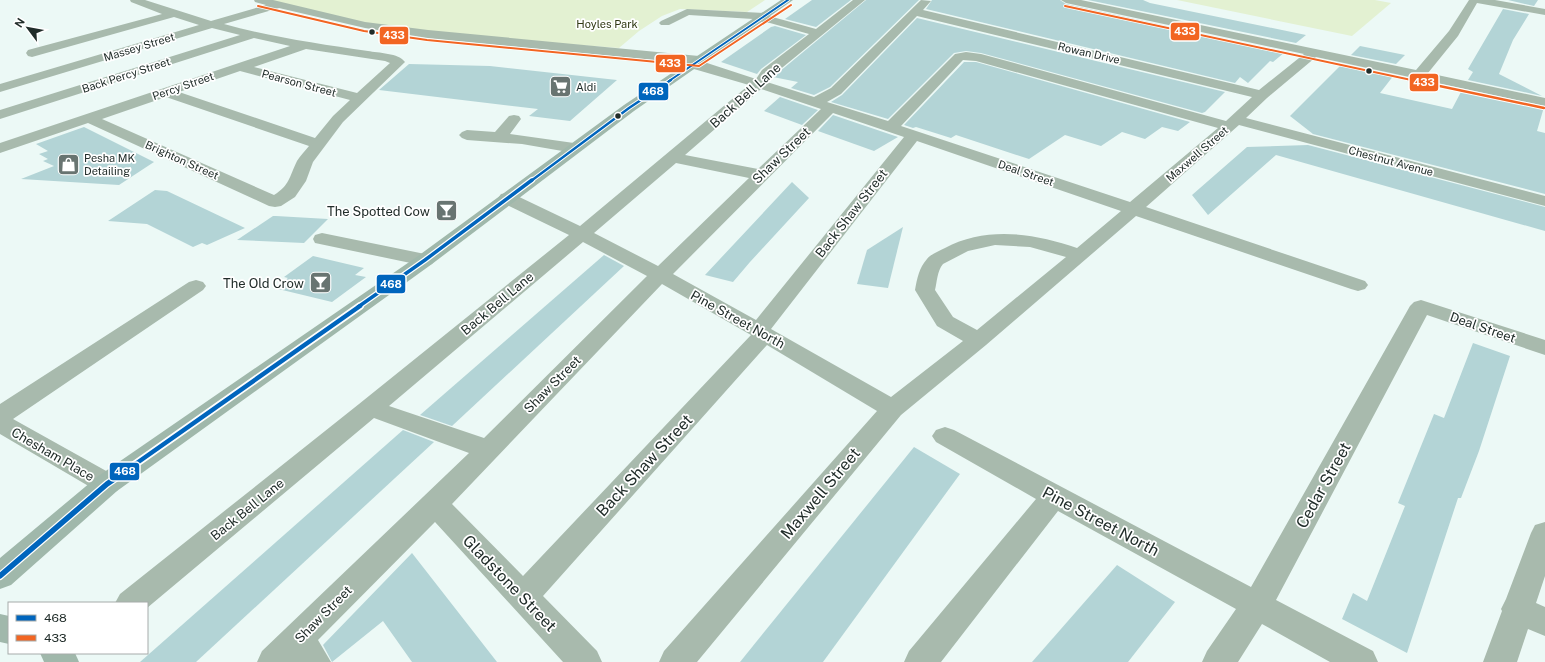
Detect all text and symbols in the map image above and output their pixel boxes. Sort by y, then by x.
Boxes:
north arrow [8,8,48,48]
text: N [12,16,27,30]
park label: Hoyles Park [576,18,638,30]
line badge: 433 [1170,22,1200,41]
text: 433 [1174,25,1196,37]
line badge: 433 [379,26,409,45]
unlabelled marker [367,27,377,37]
text: 433 [383,29,405,41]
street label: Massey Street [102,30,176,64]
street label: Rowan Drive [1057,40,1121,66]
line badge: 433 [655,54,686,73]
street label: Back Percy Street [80,55,172,95]
text: 433 [659,57,681,69]
street label: Back Bell Lane [707,60,784,131]
unlabelled marker [1364,66,1374,76]
street label: Pearson Street [261,67,337,99]
street label: Percy Street [151,70,215,102]
line badge: 433 [1409,73,1439,92]
supermarket icon: Aldi [547,74,573,100]
text: 433 [1413,76,1435,88]
place label: Aldi [576,81,596,93]
line badge: 468 [638,82,669,101]
text: 468 [642,85,664,97]
unlabelled marker [613,111,623,121]
street label: Shaw Street [749,124,813,187]
street label: Maxwell Street [1164,124,1230,184]
street label: Brighton Street [144,138,220,182]
street label: Chestnut Avenue [1347,144,1435,178]
shop icon: Pesha MK Detailing [55,151,81,177]
place label: Pesha MK Detailing [84,152,135,177]
street label: Deal Street [997,158,1055,188]
street label: Back Shaw Street [812,166,890,260]
bar icon: The Spotted Cow [433,198,459,224]
place label: The Spotted Cow [327,204,430,219]
street label: Back Bell Lane [458,269,536,338]
bar icon: The Old Crow [307,270,333,296]
line badge: 468 [376,274,406,294]
place label: The Old Crow [223,276,304,291]
text: 468 [380,278,402,290]
street label: Pine Street North [688,287,787,351]
street label: Deal Street [1448,309,1518,346]
street label: Shaw Street [521,353,584,416]
street label: Back Shaw Street [592,410,697,520]
street label: Chesham Place [9,425,97,484]
street label: Cedar Street [1292,439,1355,532]
street label: Maxwell Street [777,444,864,543]
line badge: 468 [109,462,140,481]
text: 468 [114,465,136,477]
street label: Back Bell Lane [208,475,287,543]
street label: Pine Street North [1039,483,1162,560]
street label: Gladstone Street [459,531,560,636]
street label: Shaw Street [292,583,355,646]
legend [8,602,148,654]
text: 468 [44,611,67,625]
text: 433 [44,631,67,645]

